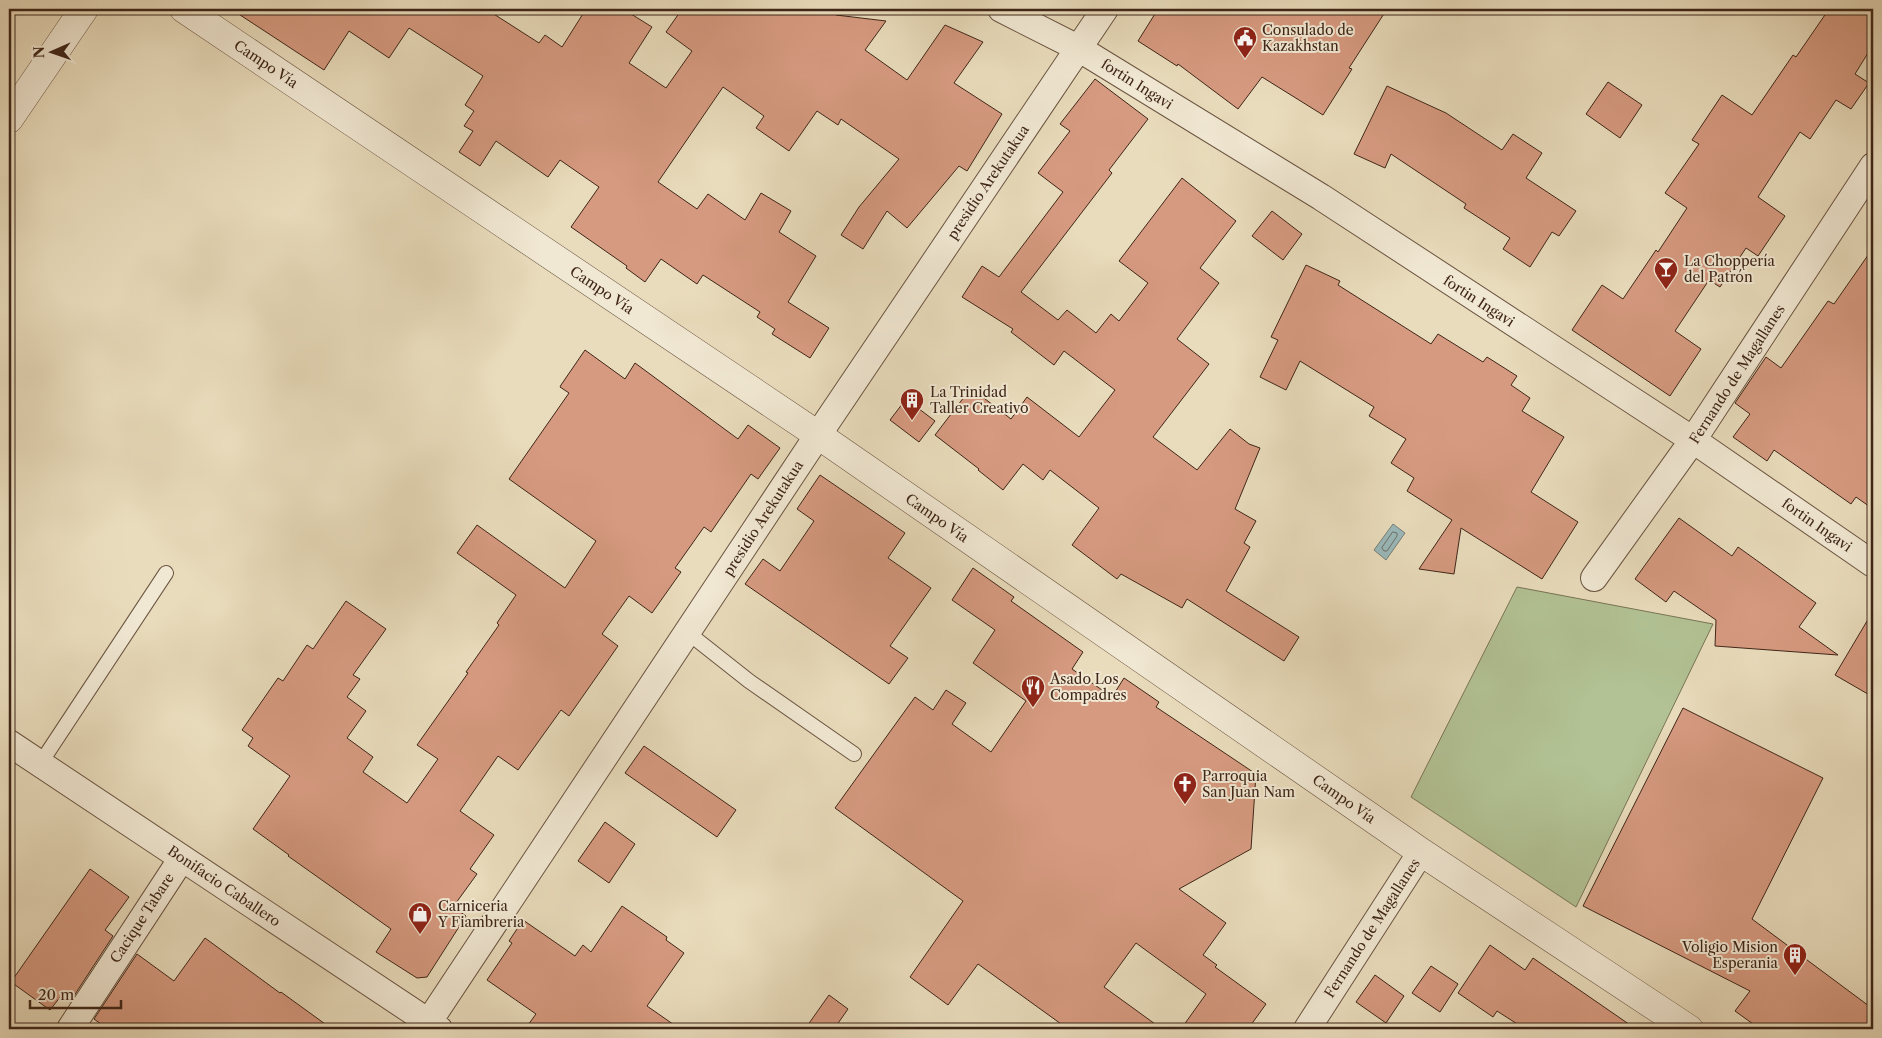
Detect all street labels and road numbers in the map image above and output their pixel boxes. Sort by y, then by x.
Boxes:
street label: Campo Vía [231,36,302,92]
street label: fortin Ingavi [1098,55,1176,113]
street label: presidio Arekutakua [943,121,1033,243]
street label: Campo Vía [567,262,638,318]
street label: fortin Ingavi [1440,271,1518,331]
street label: Fernando de Magallanes [1685,301,1789,447]
street label: presidio Arekutakua [719,456,807,579]
street label: Campo Vía [902,490,973,547]
street label: fortin Ingavi [1779,494,1855,556]
street label: Campo Vía [1309,771,1380,828]
street label: Bonifacio Caballero [164,842,284,930]
street label: Fernando de Magallanes [1320,855,1424,1001]
street label: Cacique Tabare [106,869,178,967]

